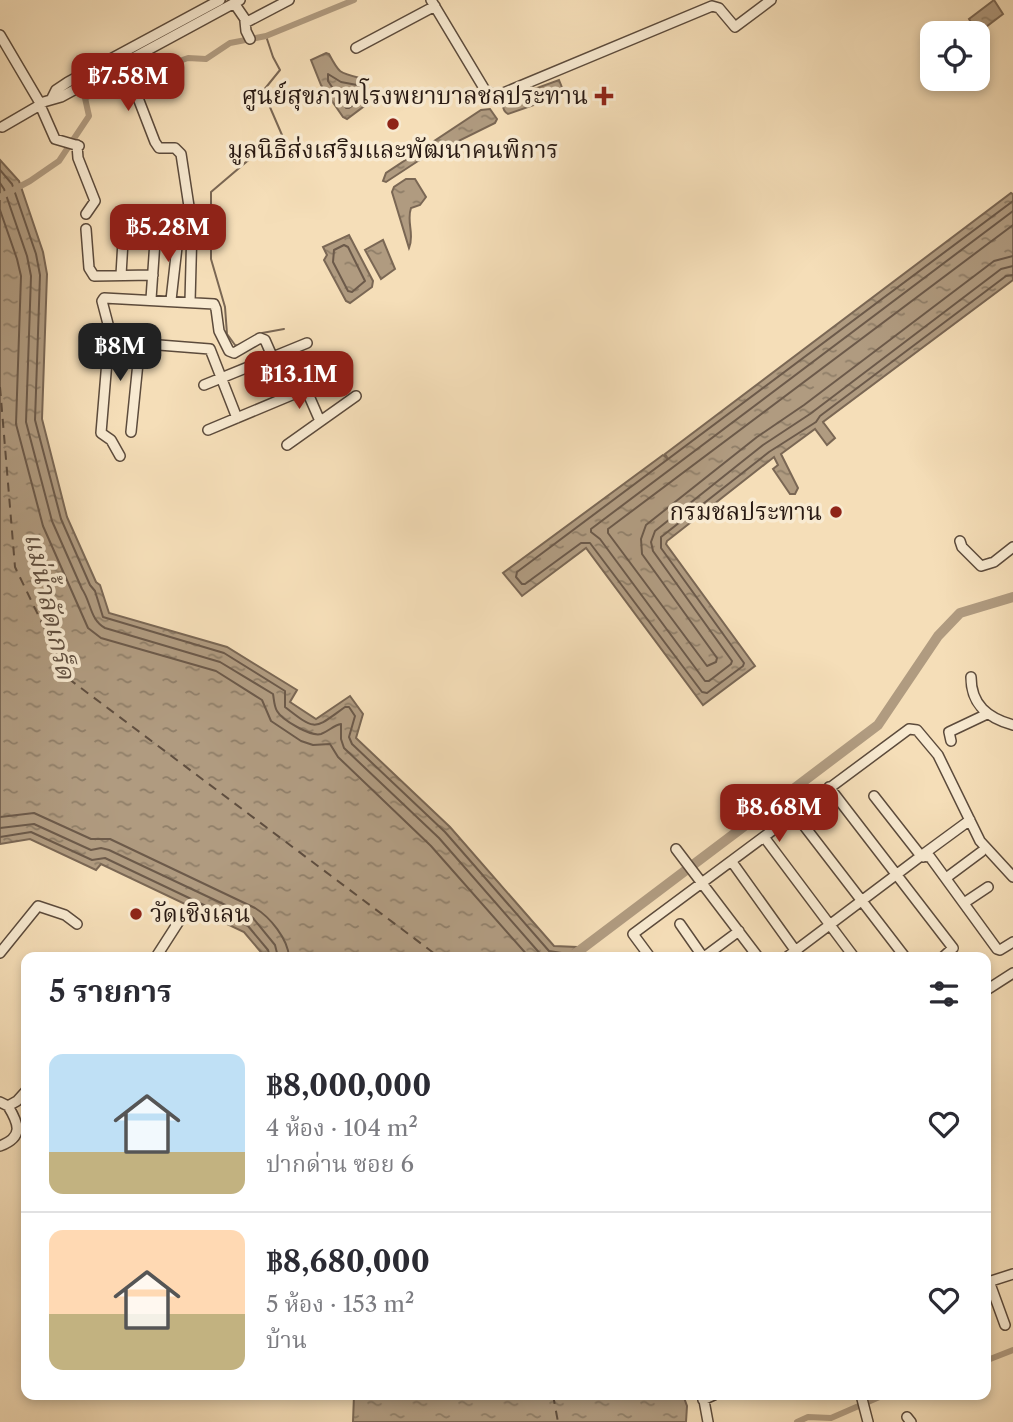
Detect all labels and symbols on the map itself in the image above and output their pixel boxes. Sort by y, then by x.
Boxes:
pin: ฿7.58M [71,54,185,113]
place label: ศูนย์สุขภาพโรงพยาบาลชลประทาน [241,78,588,111]
marker: ศูนย์สุขภาพโรงพยาบาลชลประทาน [594,86,614,106]
marker: มูลนิธิส่งเสริมและพัฒนาคนพิการ [385,116,401,132]
place label: มูลนิธิส่งเสริมและพัฒนาคนพิการ [227,135,559,165]
pin: ฿5.28M [111,204,225,264]
pin: ฿8M [86,324,154,383]
pin: ฿13.1M [242,352,356,411]
place label: กรมชลประทาน [669,497,822,526]
marker: กรมชลประทาน [828,504,844,520]
water label: แม่น้ำลัดเกร็ด [18,529,86,684]
pin: ฿8.68M [722,784,836,844]
place label: วัดเชิงเลน [150,899,250,928]
marker: วัดเชิงเลน [128,906,144,922]

